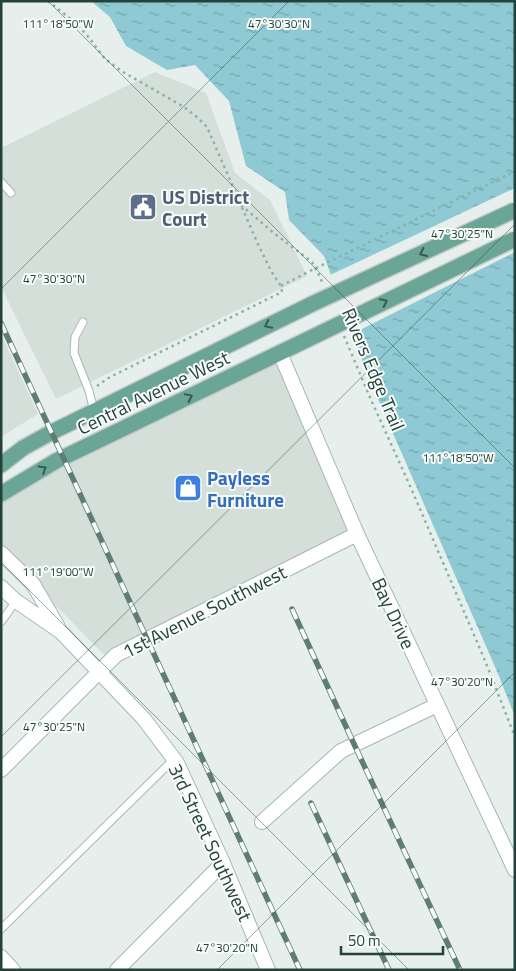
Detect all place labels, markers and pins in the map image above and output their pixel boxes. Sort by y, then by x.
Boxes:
place label: US District Court [162,182,249,233]
public building icon: US District Court [128,192,158,222]
place label: Payless Furniture [207,463,284,514]
shop icon: Payless Furniture [173,473,203,503]

